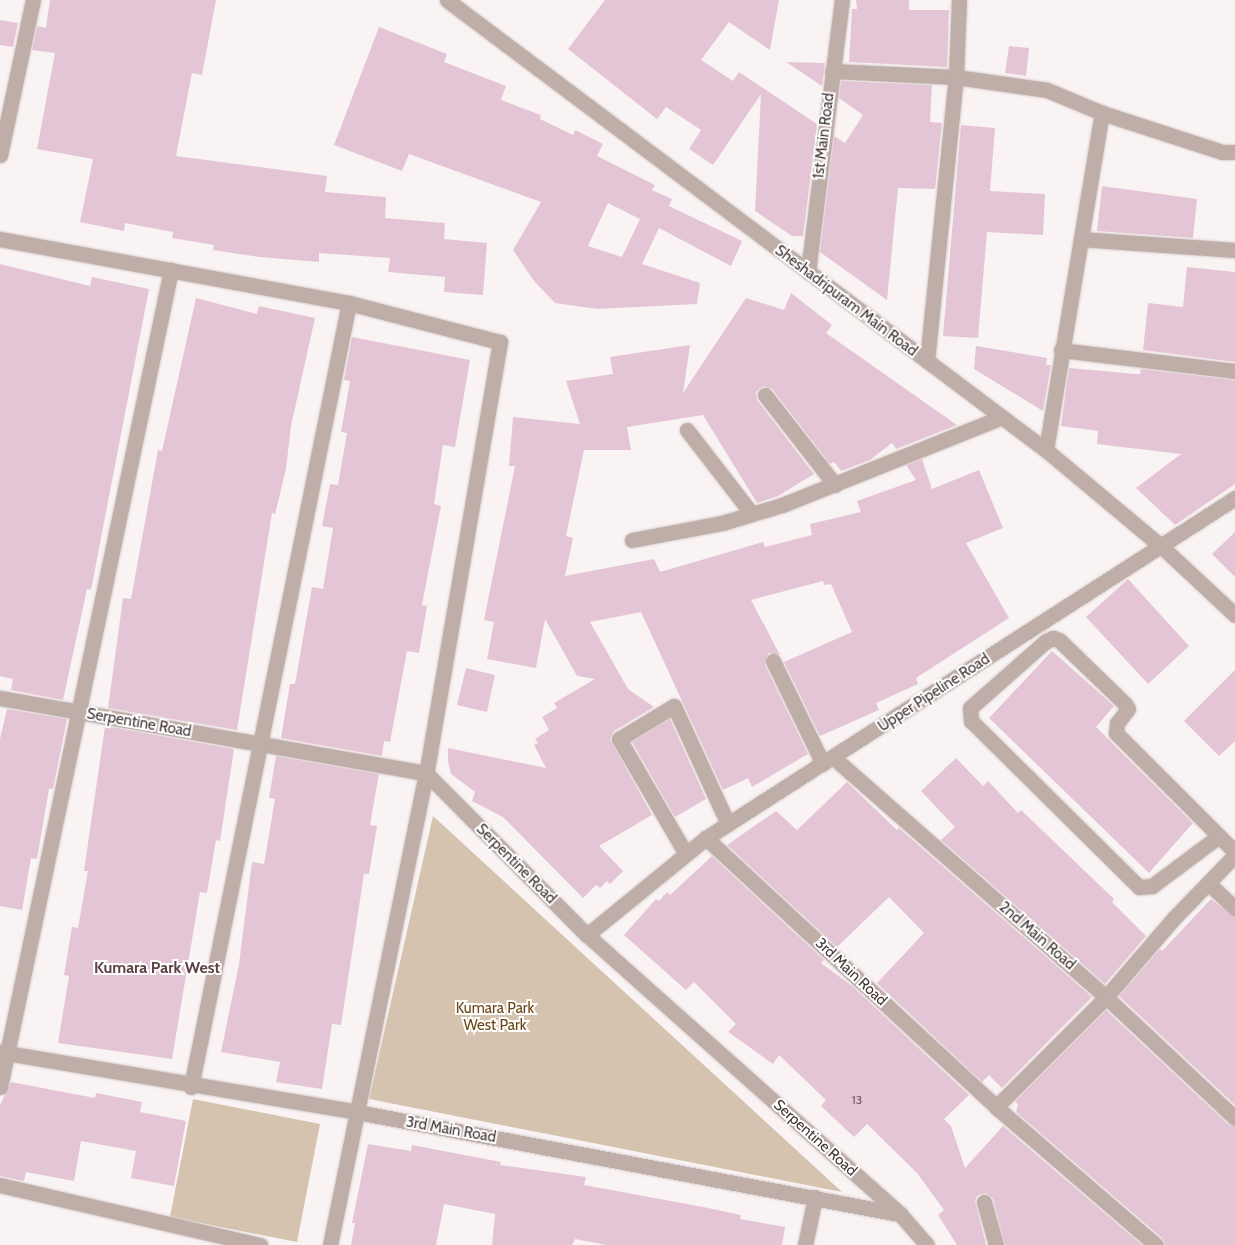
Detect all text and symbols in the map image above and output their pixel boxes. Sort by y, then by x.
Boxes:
street label: 1st Main Road [810,92,838,180]
street label: Sheshadripuram Main Road [771,242,921,360]
street label: Upper Pipeline Road [875,650,993,736]
street label: Serpentine Road [85,705,193,741]
street label: Serpentine Road [472,820,560,908]
street label: 2nd Main Road [995,898,1079,974]
street label: 3rd Main Road [812,934,890,1010]
district label: Kumara Park West [94,958,220,978]
park label: Kumara Park West Park [456,999,534,1034]
house number: 13 [852,1093,862,1107]
street label: Serpentine Road [770,1096,860,1180]
street label: 3rd Main Road [405,1113,497,1147]

